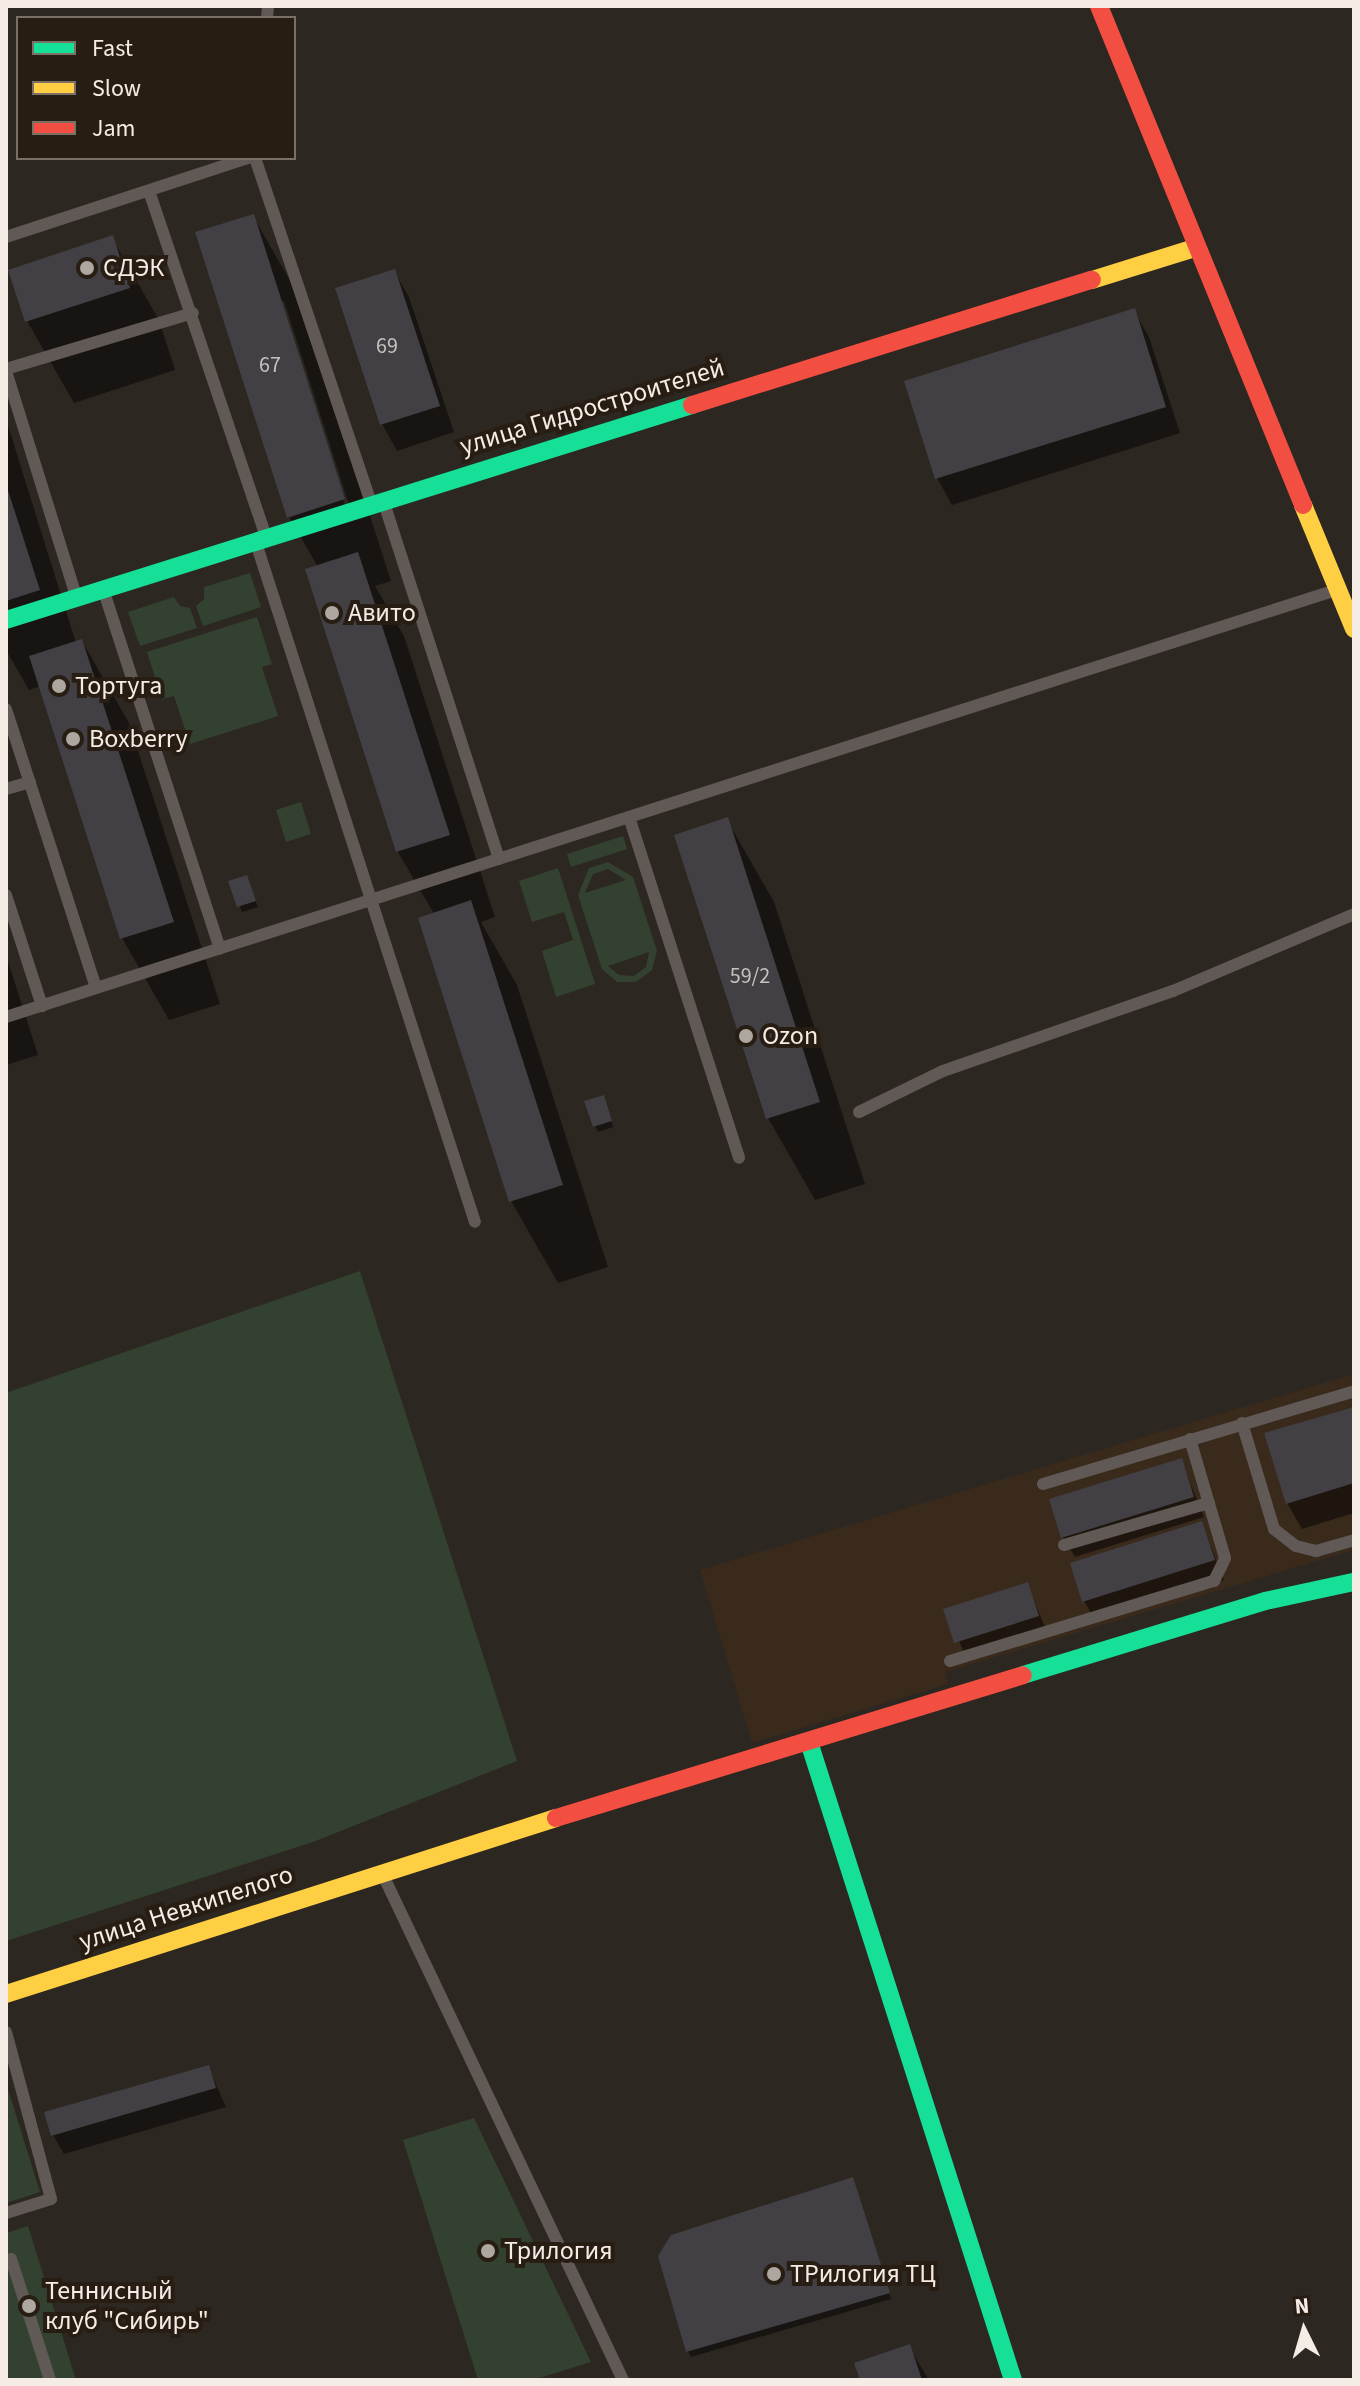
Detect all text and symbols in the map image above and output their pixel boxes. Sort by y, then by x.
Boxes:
legend [16,16,296,160]
text: Fast [92,31,133,66]
text: Slow [92,71,141,106]
text: Jam [92,111,136,146]
place label: СДЭК [103,252,164,284]
marker: СДЭК [78,259,96,277]
house number: 69 [376,334,398,360]
street label: улица Гидростроителей [456,352,728,462]
house number: 67 [259,353,281,379]
place label: Авито [348,597,416,629]
marker: Авито [323,604,341,622]
place label: Тортуга [75,670,162,702]
marker: Тортуга [50,677,68,695]
place label: Boxberry [89,723,188,755]
marker: Boxberry [64,730,82,748]
house number: 59/2 [730,964,770,990]
place label: Ozon [762,1020,818,1052]
marker: Ozon [737,1027,755,1045]
street label: улица Невкипелого [75,1859,297,1957]
place label: Трилогия [504,2235,613,2267]
marker: Трилогия [479,2242,497,2260]
place label: ТРилогия ТЦ [790,2258,936,2290]
marker: ТРилогия ТЦ [765,2265,783,2283]
place label: Теннисный клуб "Сибирь" [45,2275,209,2336]
north arrow [1264,2290,1344,2370]
text: N [1293,2290,1311,2323]
marker: Теннисный клуб "Сибирь" [20,2297,38,2315]

